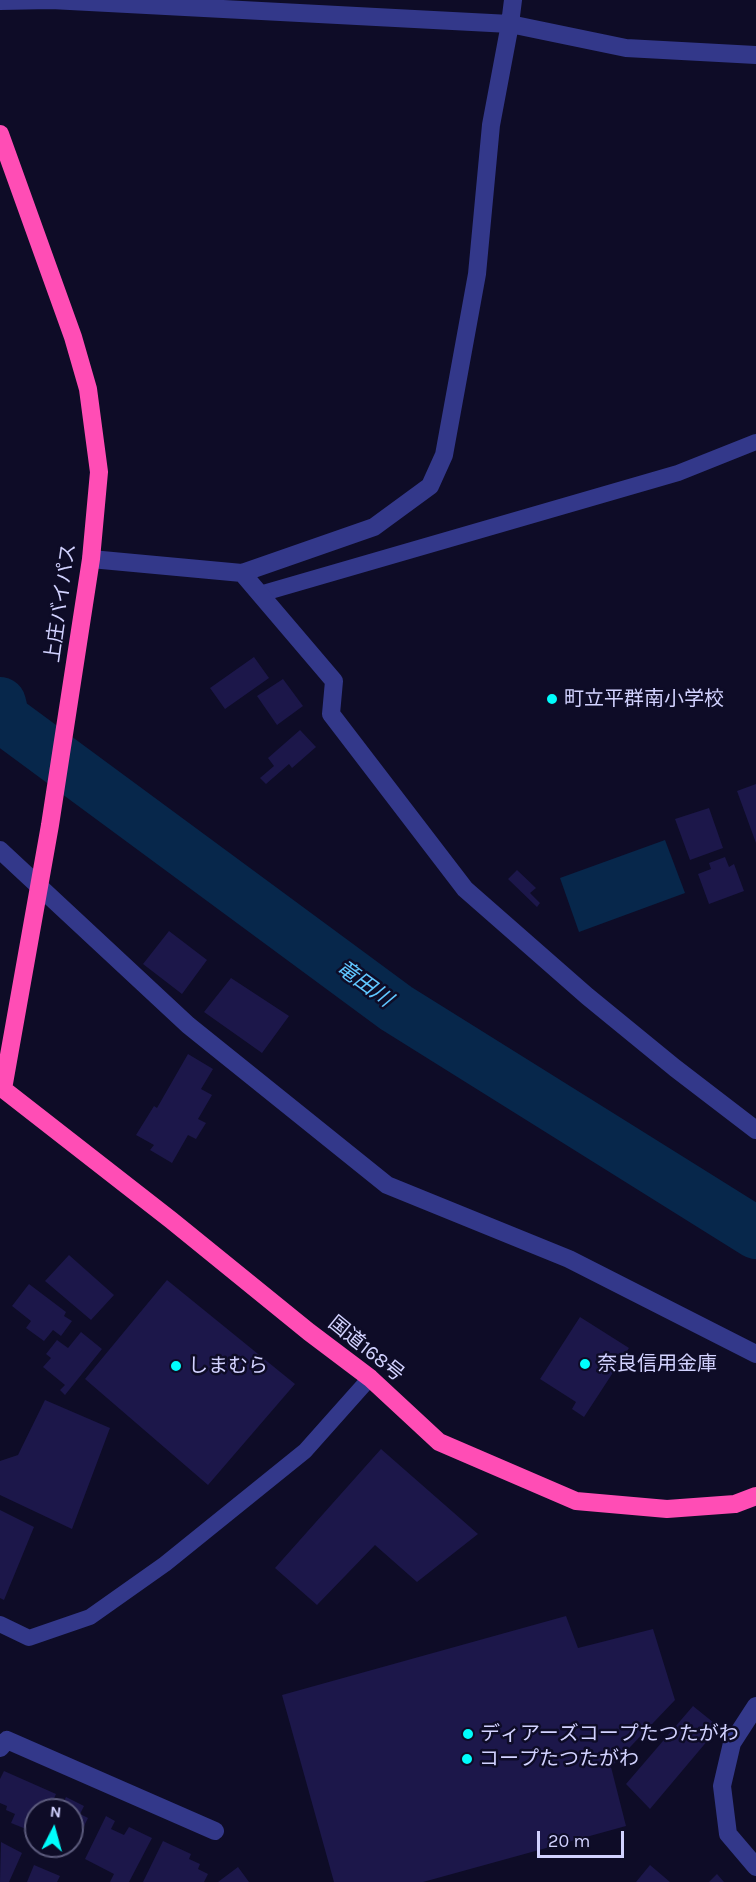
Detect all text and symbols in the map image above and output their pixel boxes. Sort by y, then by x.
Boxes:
street label: 上庄バイパス [41,542,81,664]
place label: 町立平群南小学校 [564,687,724,711]
marker: 町立平群南小学校 [545,692,559,706]
water label: 竜田川 [331,955,397,1013]
street label: 国道168号 [323,1311,409,1387]
place label: 奈良信用金庫 [597,1352,717,1376]
place label: しまむら [188,1354,268,1378]
marker: 奈良信用金庫 [578,1357,592,1371]
marker: しまむら [169,1359,183,1373]
place label: ディアーズコープたつたがわ [480,1722,739,1746]
marker: ディアーズコープたつたがわ [461,1727,475,1741]
place label: コープたつたがわ [479,1747,639,1771]
marker: コープたつたがわ [460,1752,474,1766]
north arrow [24,1798,84,1858]
text: N [49,1802,62,1822]
scale bar [540,1819,627,1857]
text: 20 m [548,1830,590,1852]

